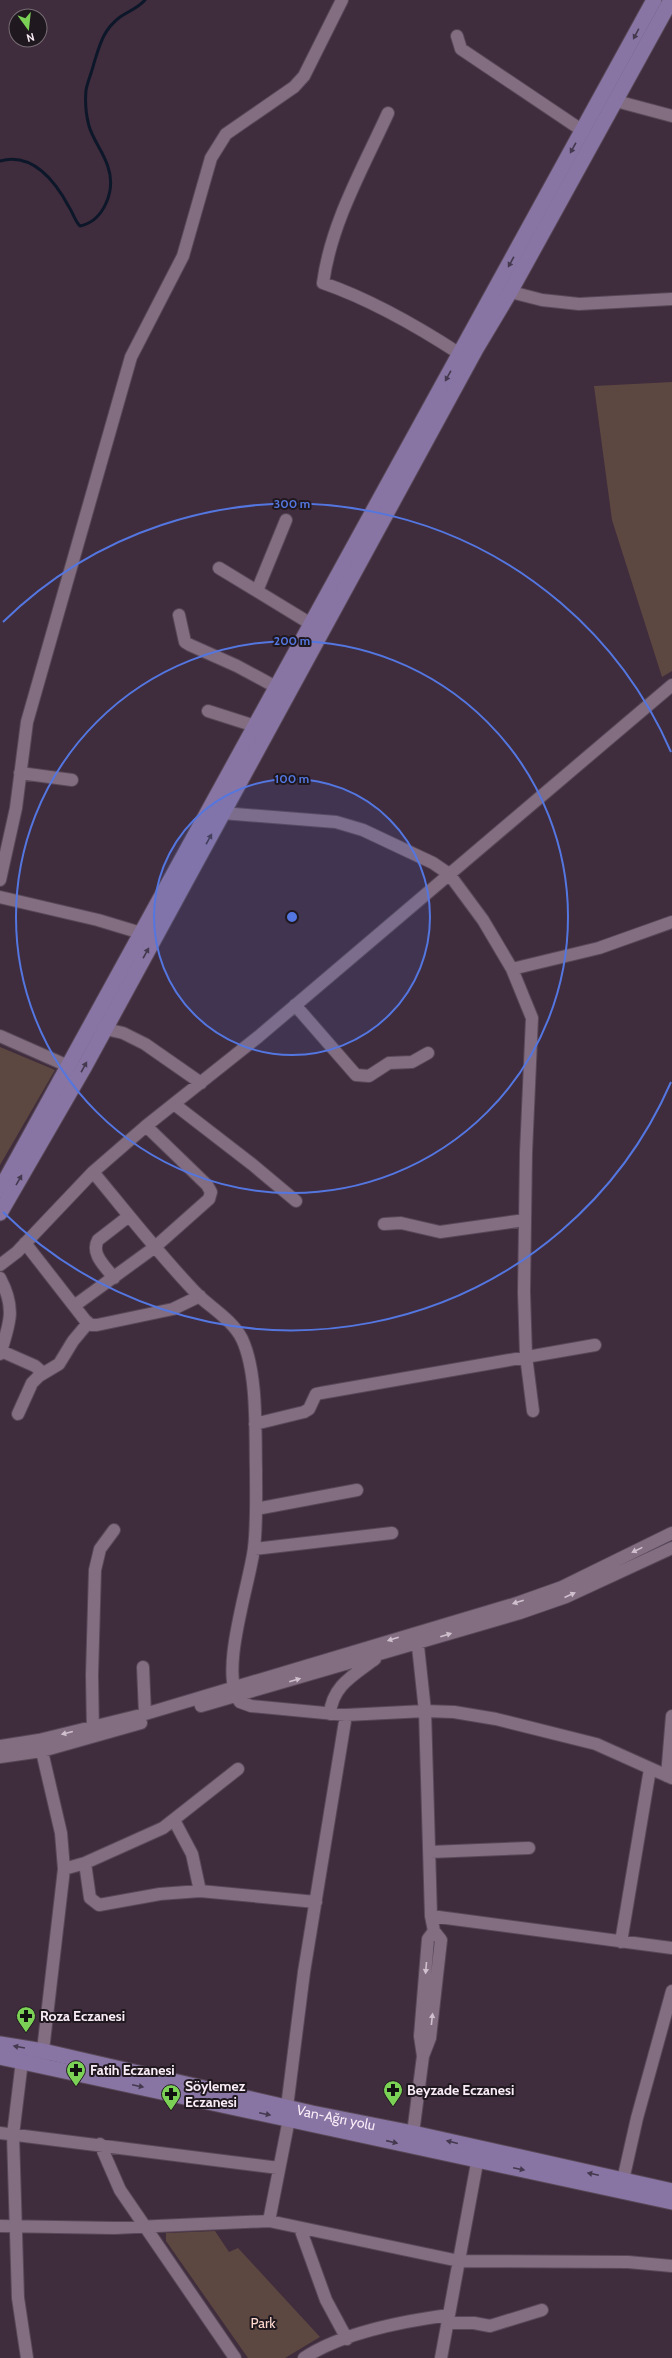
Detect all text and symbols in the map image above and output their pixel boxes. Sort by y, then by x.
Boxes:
north arrow [8,8,48,48]
one-way arrow [632,28,639,40]
text: N [25,30,36,45]
one-way arrow [570,143,577,154]
one-way arrow [507,256,514,268]
one-way arrow [444,370,451,382]
text: 300 m [274,496,310,511]
text: 200 m [274,633,310,648]
text: 100 m [275,771,309,786]
one-way arrow [205,833,212,845]
centre of rings [285,910,299,924]
one-way arrow [143,947,150,959]
one-way arrow [80,1061,87,1073]
one-way arrow [16,1174,23,1186]
one-way arrow [631,1547,643,1553]
one-way arrow [564,1592,575,1598]
one-way arrow [512,1599,524,1605]
one-way arrow [441,1632,453,1638]
one-way arrow [387,1636,399,1642]
one-way arrow [289,1677,301,1683]
one-way arrow [61,1731,73,1737]
one-way arrow [422,1962,429,1974]
pharmacy icon: Roza Eczanesi [15,2005,37,2033]
place label: Roza Eczanesi [40,2007,125,2025]
one-way arrow [429,2013,436,2025]
one-way arrow [13,2044,25,2050]
pharmacy icon: Fatih Eczanesi [65,2059,87,2087]
place label: Fatih Eczanesi [90,2061,175,2079]
place label: Söylemez Eczanesi [185,2077,246,2111]
pharmacy icon: Beyzade Eczanesi [382,2079,404,2107]
place label: Beyzade Eczanesi [407,2081,514,2099]
pharmacy icon: Söylemez Eczanesi [160,2083,182,2111]
one-way arrow [132,2084,144,2090]
street label: Van-Ağrı yolu [295,2101,377,2134]
one-way arrow [259,2111,271,2117]
one-way arrow [446,2139,459,2145]
one-way arrow [386,2140,398,2146]
one-way arrow [513,2167,525,2173]
one-way arrow [587,2170,599,2176]
park label: Park [250,2314,276,2332]

